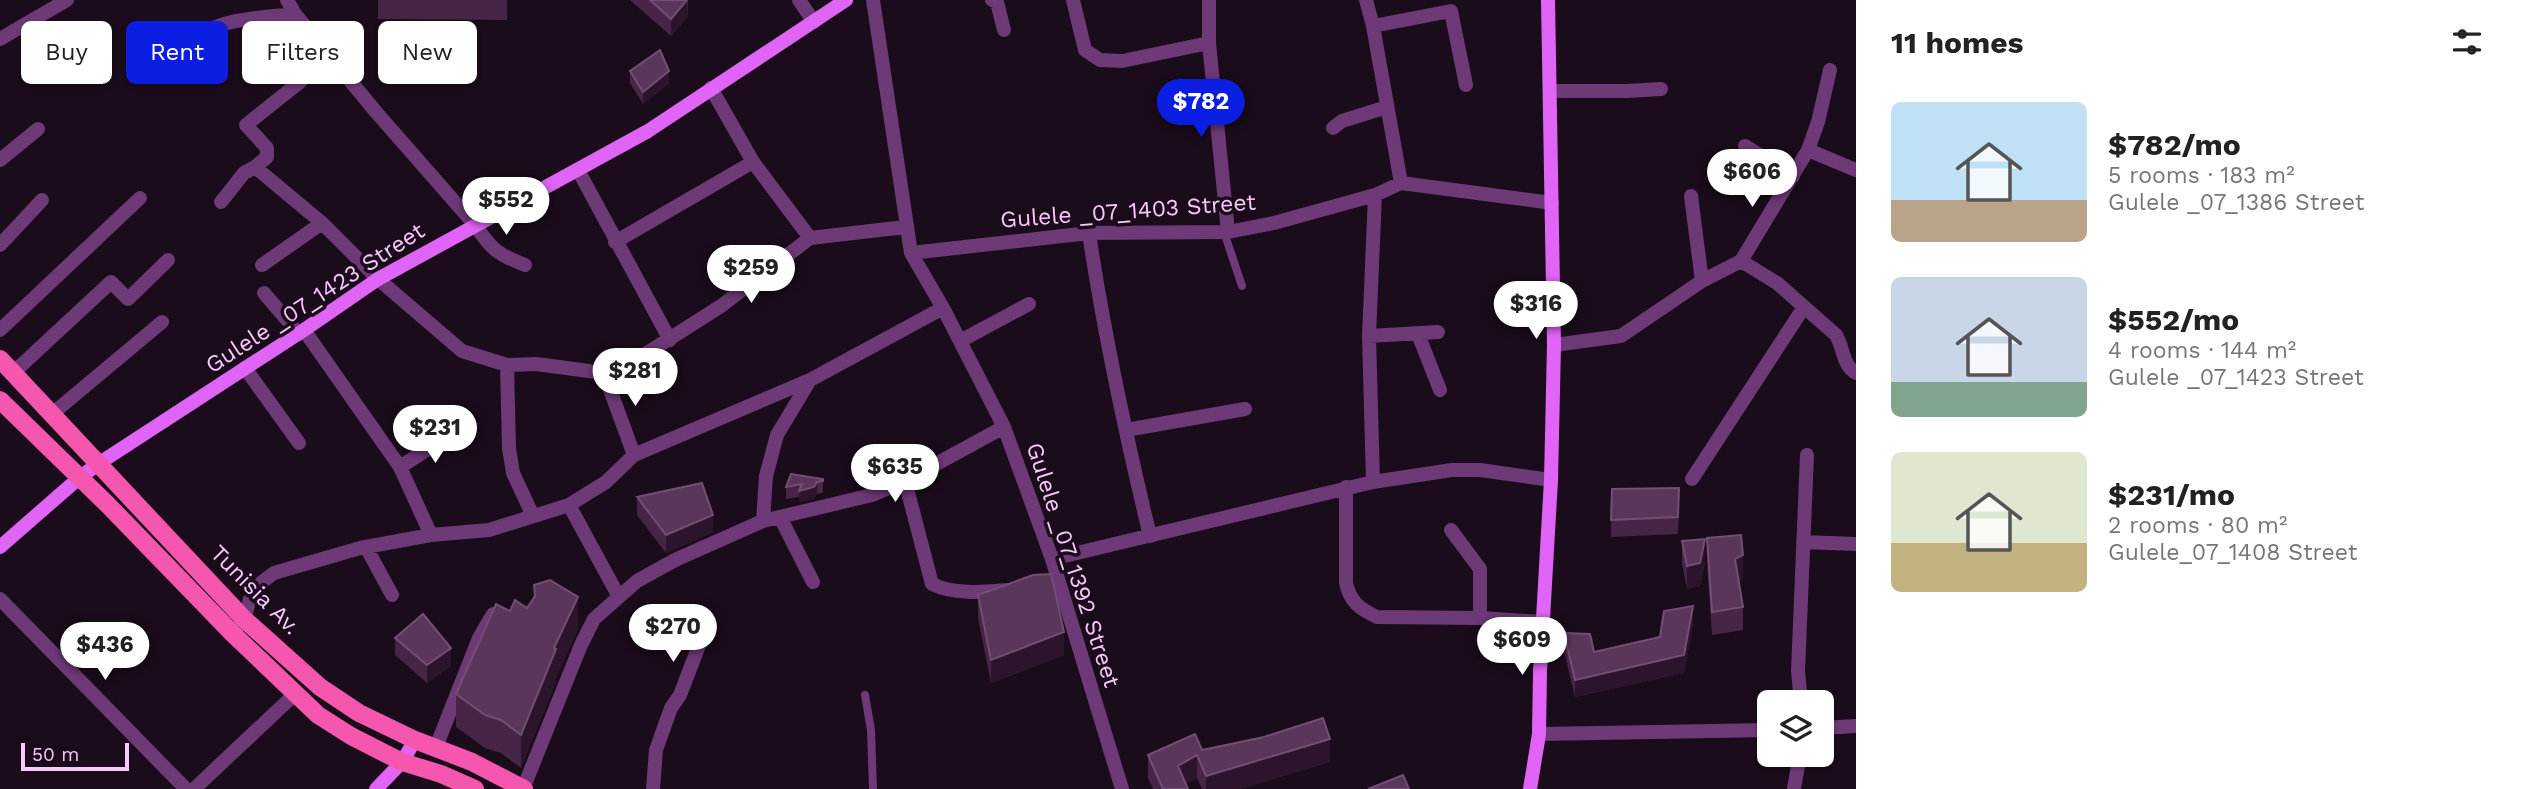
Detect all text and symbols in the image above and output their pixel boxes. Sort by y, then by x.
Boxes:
chip: Buy [21,21,112,84]
chip: Rent [126,21,228,84]
chip: Filters [242,21,364,84]
chip: New [378,21,477,84]
icon: filters [2448,23,2486,61]
text: 11 homes [1891,25,2024,60]
pin: $782 [1160,80,1242,139]
text: $782 [1173,88,1229,115]
text: $782/mo [2108,127,2241,162]
icon: home [1947,130,2031,214]
pin: $606 [1711,150,1793,209]
text: $606 [1723,158,1781,185]
text: 5 rooms · 183 m² [2108,162,2295,189]
pin: $552 [465,177,547,237]
text: $552 [478,186,534,213]
street label: Gulele _07_1403 Street [999,189,1257,233]
text: Gulele _07_1386 Street [2108,189,2364,216]
street label: Gulele _07_1423 Street [200,217,430,379]
pin: $259 [710,246,792,305]
text: $259 [723,254,779,281]
pin: $316 [1495,282,1577,341]
text: $316 [1510,290,1562,317]
text: $552/mo [2108,302,2239,337]
icon: home [1947,305,2031,389]
text: 4 rooms · 144 m² [2108,337,2296,364]
pin: $281 [594,348,676,408]
text: $281 [609,357,661,384]
text: Gulele _07_1423 Street [2108,364,2364,391]
pin: $231 [394,406,476,465]
text: $231 [409,414,461,441]
street label: Gulele _07_1392 Street [1021,439,1125,691]
pin: $635 [854,444,936,504]
text: $635 [867,453,923,480]
text: $231/mo [2108,477,2235,512]
icon: home [1947,480,2031,564]
text: 2 rooms · 80 m² [2108,512,2287,539]
text: Gulele_07_1408 Street [2108,539,2357,566]
street label: Tunisia Av. [205,540,305,640]
pin: $270 [632,604,714,664]
text: $270 [645,613,701,640]
pin: $609 [1481,618,1563,677]
pin: $436 [64,622,146,682]
text: $609 [1493,626,1551,653]
text: $436 [76,631,134,658]
map controls [1757,690,1834,767]
button: layers [1757,690,1834,767]
scale bar [21,740,130,772]
text: 50 m [32,743,79,766]

